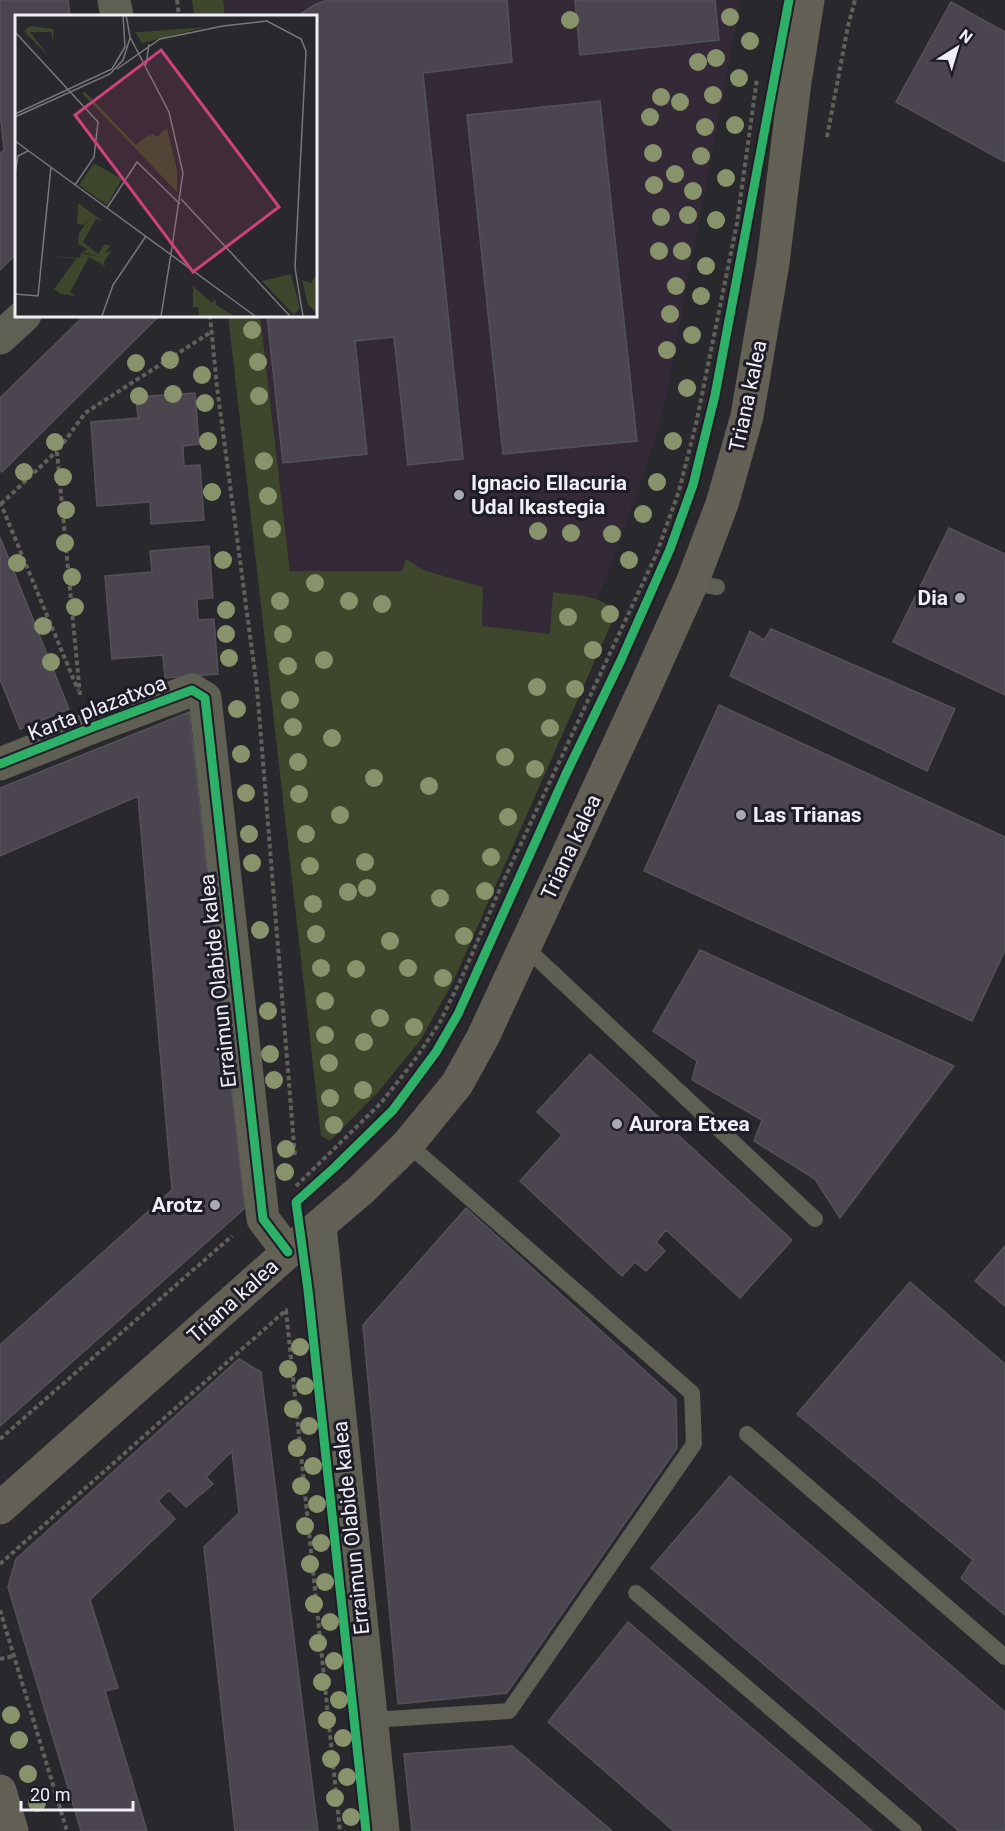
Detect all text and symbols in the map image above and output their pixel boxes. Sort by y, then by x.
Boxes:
inset map [15,15,316,316]
north arrow [927,18,987,78]
text: N [955,25,976,47]
street label: Triana kalea [724,338,772,454]
place label: Ignacio Ellacuria Udal Ikastegia [471,471,627,519]
marker: Ignacio Ellacuria Udal Ikastegia [452,488,466,502]
place label: Dia [918,586,948,610]
marker: Dia [953,591,967,605]
street label: Karta plazatxoa [24,671,170,745]
street label: Triana kalea [536,791,606,903]
place label: Las Trianas [753,803,862,827]
marker: Las Trianas [734,808,748,822]
street label: Erraimun Olabide kalea [195,873,241,1089]
place label: Aurora Etxea [629,1112,750,1136]
marker: Aurora Etxea [610,1117,624,1131]
place label: Arotz [152,1193,203,1217]
marker: Arotz [208,1198,222,1212]
street label: Triana kalea [183,1254,283,1348]
street label: Erraimun Olabide kalea [328,1420,374,1636]
scale bar [21,1774,134,1812]
text: 20 m [30,1784,70,1805]

